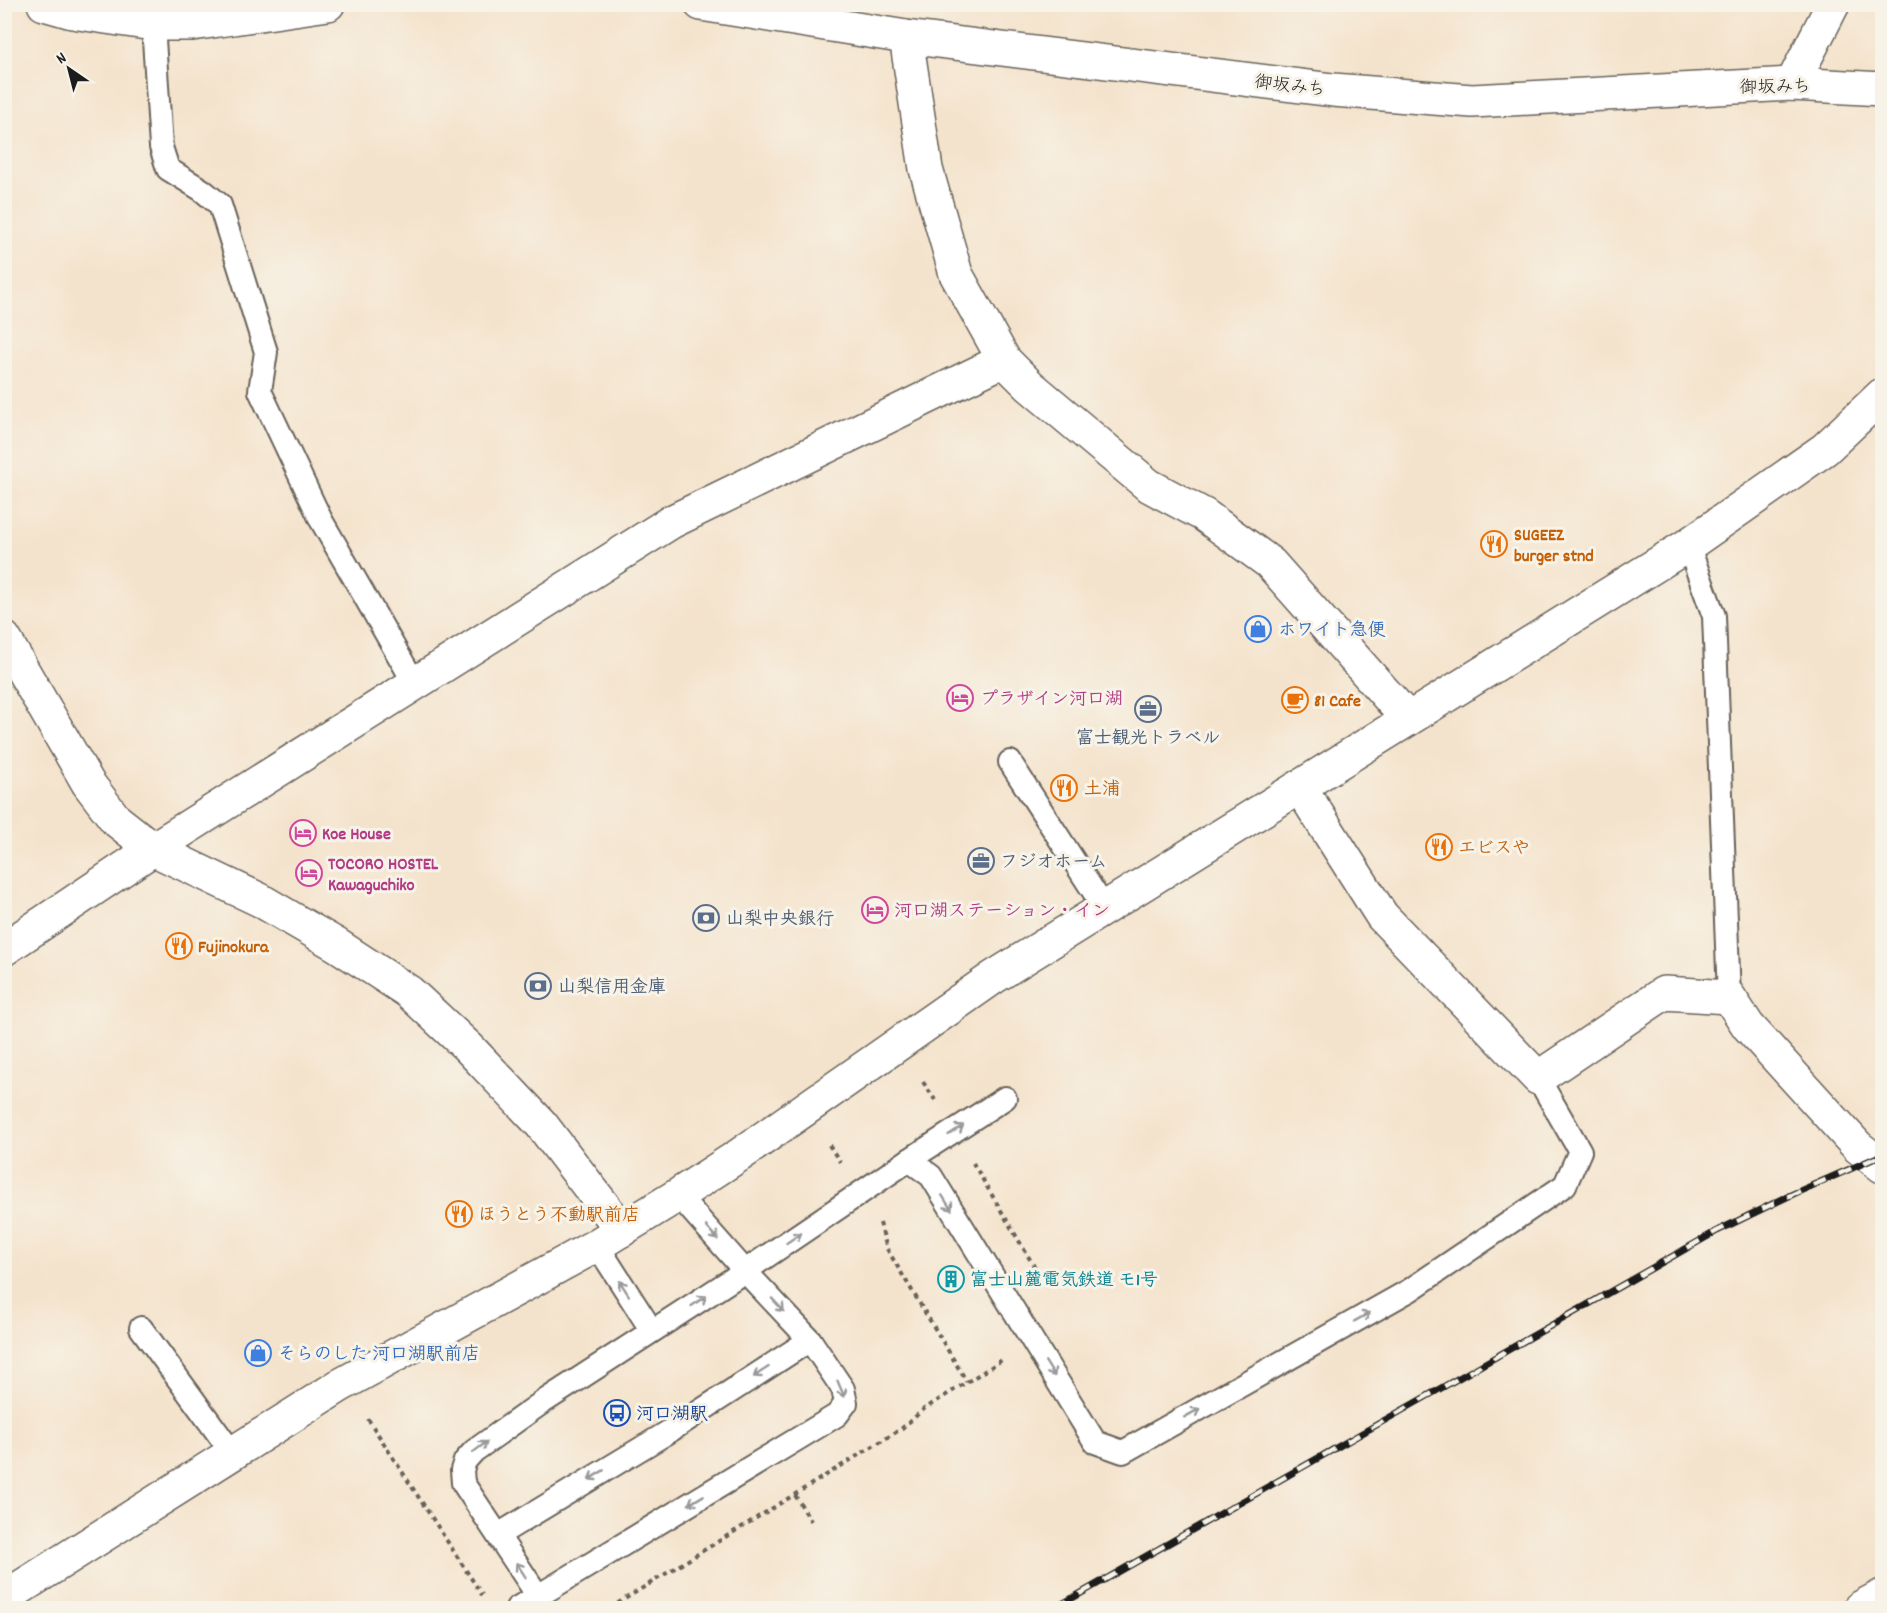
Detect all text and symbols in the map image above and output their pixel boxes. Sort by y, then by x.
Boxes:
north arrow [39,39,99,99]
text: N [52,47,72,70]
street label: 御坂みち [1253,71,1327,104]
street label: 御坂みち [1739,75,1811,102]
place label: SUGEEZ burger stnd [1514,524,1594,570]
restaurant icon: SUGEEZ burger stnd [1479,529,1509,559]
shop icon: ホワイト急便 [1243,614,1273,644]
place label: ホワイト急便 [1278,619,1386,644]
hotel icon: プラザイン河口湖 [945,683,975,713]
cafe icon: 81 Cafe [1280,685,1310,715]
place label: プラザイン河口湖 [980,688,1123,713]
place label: 81 Cafe [1314,690,1361,715]
office icon: 富士観光トラベル [1133,694,1163,724]
place label: 富士観光トラベル [1076,727,1220,752]
restaurant icon: 土浦 [1049,773,1079,803]
place label: 土浦 [1084,778,1120,803]
hotel icon: Koe House [288,818,318,848]
place label: Koe House [322,823,391,848]
restaurant icon: エビスや [1424,832,1454,862]
place label: エビスや [1458,837,1530,862]
office icon: フジオホーム [966,846,996,876]
place label: フジオホーム [1000,851,1107,876]
place label: TOCORO HOSTEL Kawaguchiko [328,853,439,899]
hotel icon: TOCORO HOSTEL Kawaguchiko [294,858,324,888]
hotel icon: 河口湖ステーション・イン [860,895,890,925]
place label: 河口湖ステーション・イン [894,900,1110,925]
bank icon: 山梨中央銀行 [691,903,721,933]
place label: 山梨中央銀行 [726,908,834,933]
restaurant icon: Fujinokura [164,931,194,961]
place label: Fujinokura [198,936,269,961]
bank icon: 山梨信用金庫 [523,971,553,1001]
place label: 山梨信用金庫 [558,976,666,1001]
one-way arrow [947,1123,964,1135]
one-way arrow [942,1194,954,1211]
restaurant icon: ほうとう不動駅前店 [444,1199,474,1229]
place label: ほうとう不動駅前店 [478,1204,640,1229]
one-way arrow [705,1225,719,1240]
one-way arrow [785,1232,801,1244]
building icon: 富士山麓電気鉄道 モ1号 [936,1264,966,1294]
place label: 富士山麓電気鉄道 モ1号 [970,1269,1158,1294]
one-way arrow [618,1280,630,1297]
one-way arrow [690,1295,707,1307]
one-way arrow [770,1298,785,1313]
one-way arrow [1353,1311,1370,1323]
shop icon: そらのした 河口湖駅前店 [243,1338,273,1368]
place label: そらのした 河口湖駅前店 [278,1343,480,1368]
one-way arrow [1043,1360,1056,1377]
one-way arrow [753,1366,770,1378]
one-way arrow [836,1380,847,1398]
bus stop icon: 河口湖駅 [602,1398,632,1428]
place label: 河口湖駅 [636,1403,708,1428]
one-way arrow [1183,1407,1200,1419]
one-way arrow [472,1440,488,1453]
one-way arrow [588,1470,605,1482]
one-way arrow [688,1495,705,1507]
one-way arrow [515,1562,527,1579]

